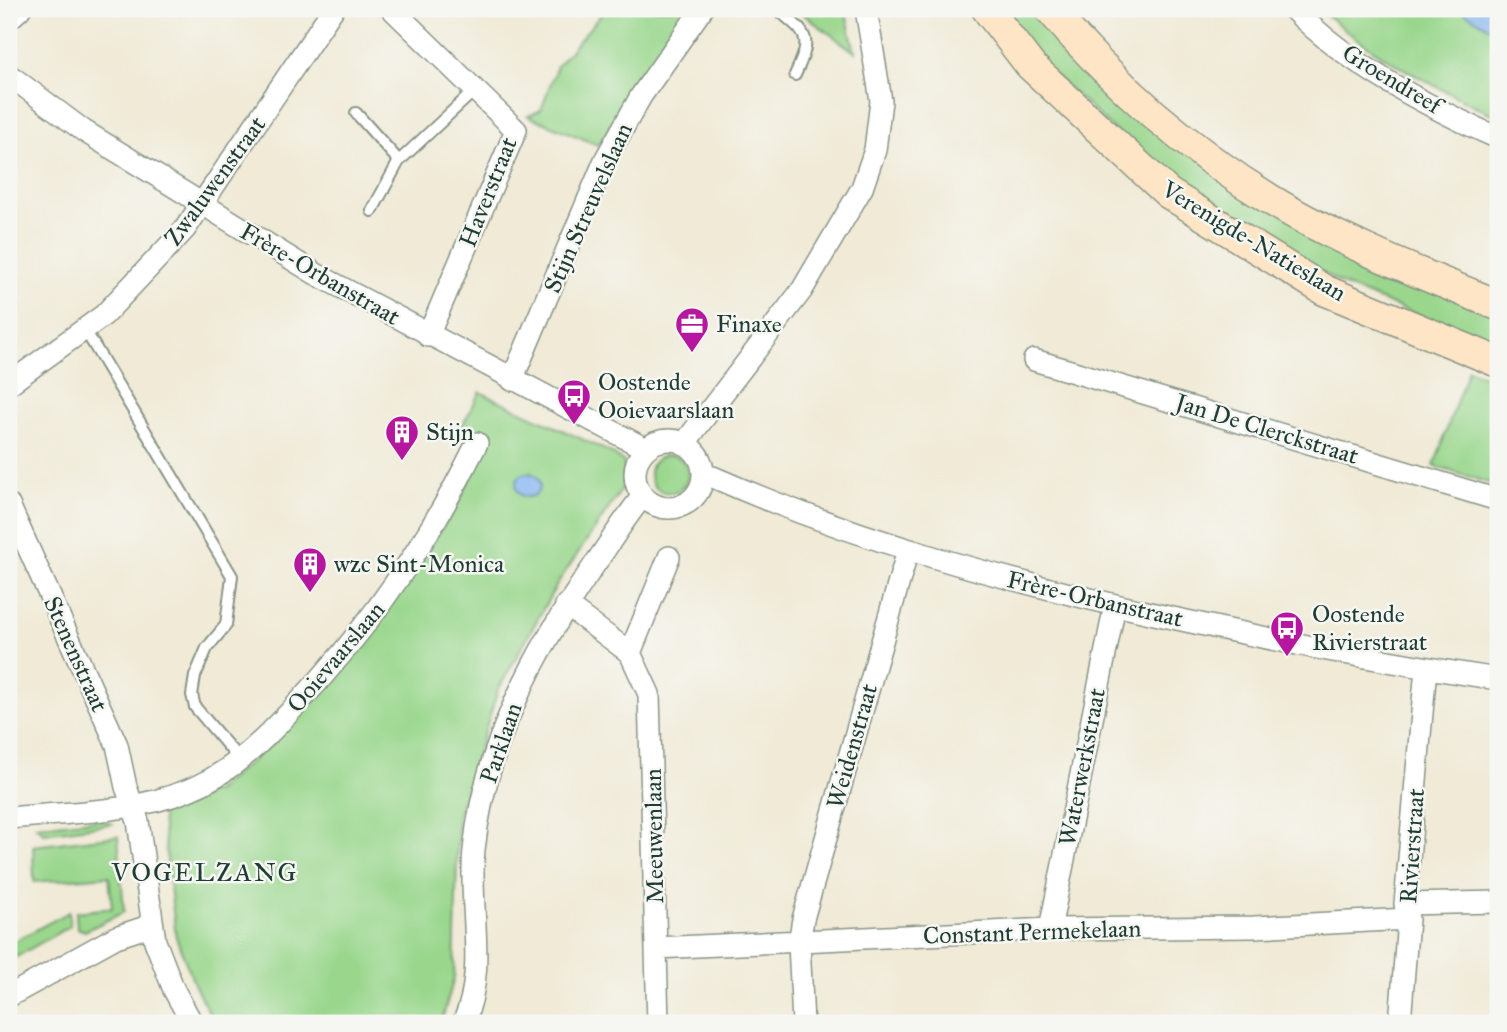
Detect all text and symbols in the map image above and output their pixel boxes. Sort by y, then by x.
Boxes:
street label: Groendreef [1337,38,1450,122]
street label: Zwaluwenstraat [158,110,272,252]
street label: Stijn Streuvelslaan [537,118,639,298]
street label: Haverstraat [452,132,524,251]
street label: Verenigde-Natieslaan [1155,174,1352,308]
street label: Frère-Orbanstraat [235,216,406,332]
office icon: Finaxe [673,305,711,354]
place label: Finaxe [716,309,782,339]
place label: Oostende Ooievaarslaan [598,367,734,425]
bus stop icon: Oostende Ooievaarslaan [555,377,593,426]
street label: Jan De Clerckstraat [1169,386,1362,471]
building icon: Stijn [383,413,421,462]
place label: Stijn [426,417,474,447]
building icon: wzc Sint-Monica [291,545,329,594]
place label: wzc Sint-Monica [334,549,505,579]
street label: Frère-Orbanstraat [1004,564,1186,634]
street label: Stenenstraat [37,592,115,717]
street label: Ooievaarslaan [281,595,391,719]
place label: Oostende Rivierstraat [1312,599,1428,657]
bus stop icon: Oostende Rivierstraat [1268,609,1306,658]
street label: Weidenstraat [820,680,884,812]
street label: Waterwerkstraat [1052,685,1112,848]
street label: Parklaan [473,699,529,787]
street label: Meeuwenlaan [638,768,670,904]
street label: Rivierstraat [1393,787,1431,905]
district label: VOGELZANG [111,856,298,888]
street label: Constant Permekelaan [922,913,1142,951]

